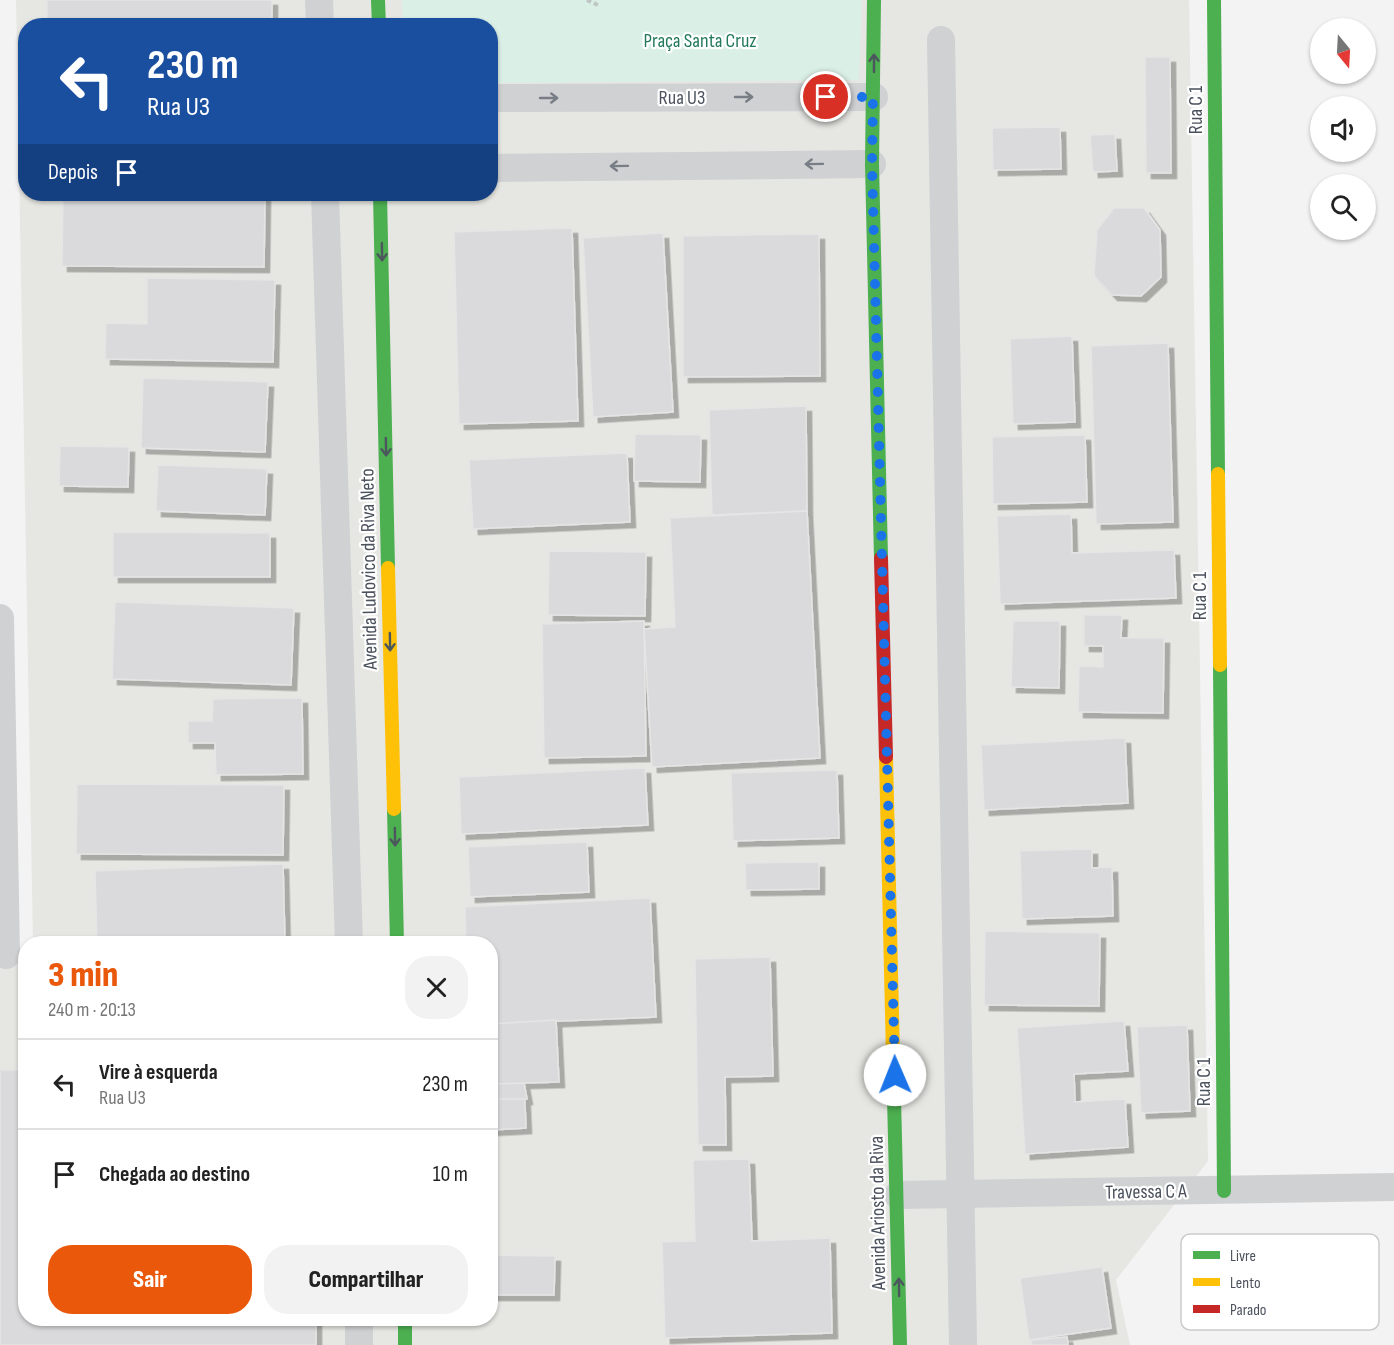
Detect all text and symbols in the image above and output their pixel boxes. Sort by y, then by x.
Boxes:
north arrow [1310,18,1376,84]
map controls [1310,18,1376,240]
park label: Praça Santa Cruz [644,29,756,53]
text: 230 m [147,40,239,91]
icon: left [48,42,126,120]
one-way arrow [868,53,880,73]
pin [800,71,851,122]
icon: arrive [809,80,842,113]
street label: Rua U3 [659,86,705,110]
street label: Rua C 1 [1184,86,1208,134]
text: Rua U3 [147,91,210,123]
one-way arrow [733,91,753,103]
one-way arrow [538,92,558,104]
button: sound [1310,96,1376,162]
icon: arrive [110,156,143,189]
text: Depois [48,159,98,186]
one-way arrow [804,159,824,170]
one-way arrow [609,161,629,172]
button: search [1310,174,1376,240]
one-way arrow [376,241,387,261]
one-way arrow [380,436,392,456]
street label: Avenida Ludovico da Riva Neto [355,468,383,671]
street label: Rua C 1 [1188,572,1212,620]
one-way arrow [385,631,396,651]
one-way arrow [389,826,400,846]
text: 3 min [48,954,118,997]
button: close [405,956,468,1019]
text: 240 m · 20:13 [48,998,136,1022]
position arrow [863,1043,927,1107]
street label: Rua C 1 [1192,1058,1216,1106]
text: Vire à esquerda [99,1059,218,1086]
icon: left [48,1068,81,1101]
text: 230 m [422,1071,468,1098]
text: Rua U3 [99,1086,146,1110]
street label: Avenida Ariosto da Riva [865,1136,891,1291]
icon: arrive [48,1158,81,1191]
text: Chegada ao destino [99,1161,250,1188]
text: 10 m [433,1161,468,1188]
street label: Travessa C A [1105,1179,1187,1205]
legend [1181,1234,1379,1330]
button: Sair [48,1245,252,1314]
button: Compartilhar [264,1245,468,1314]
text: Livre [1230,1247,1256,1266]
text: Lento [1230,1274,1261,1293]
one-way arrow [893,1277,905,1297]
text: Parado [1230,1301,1267,1320]

